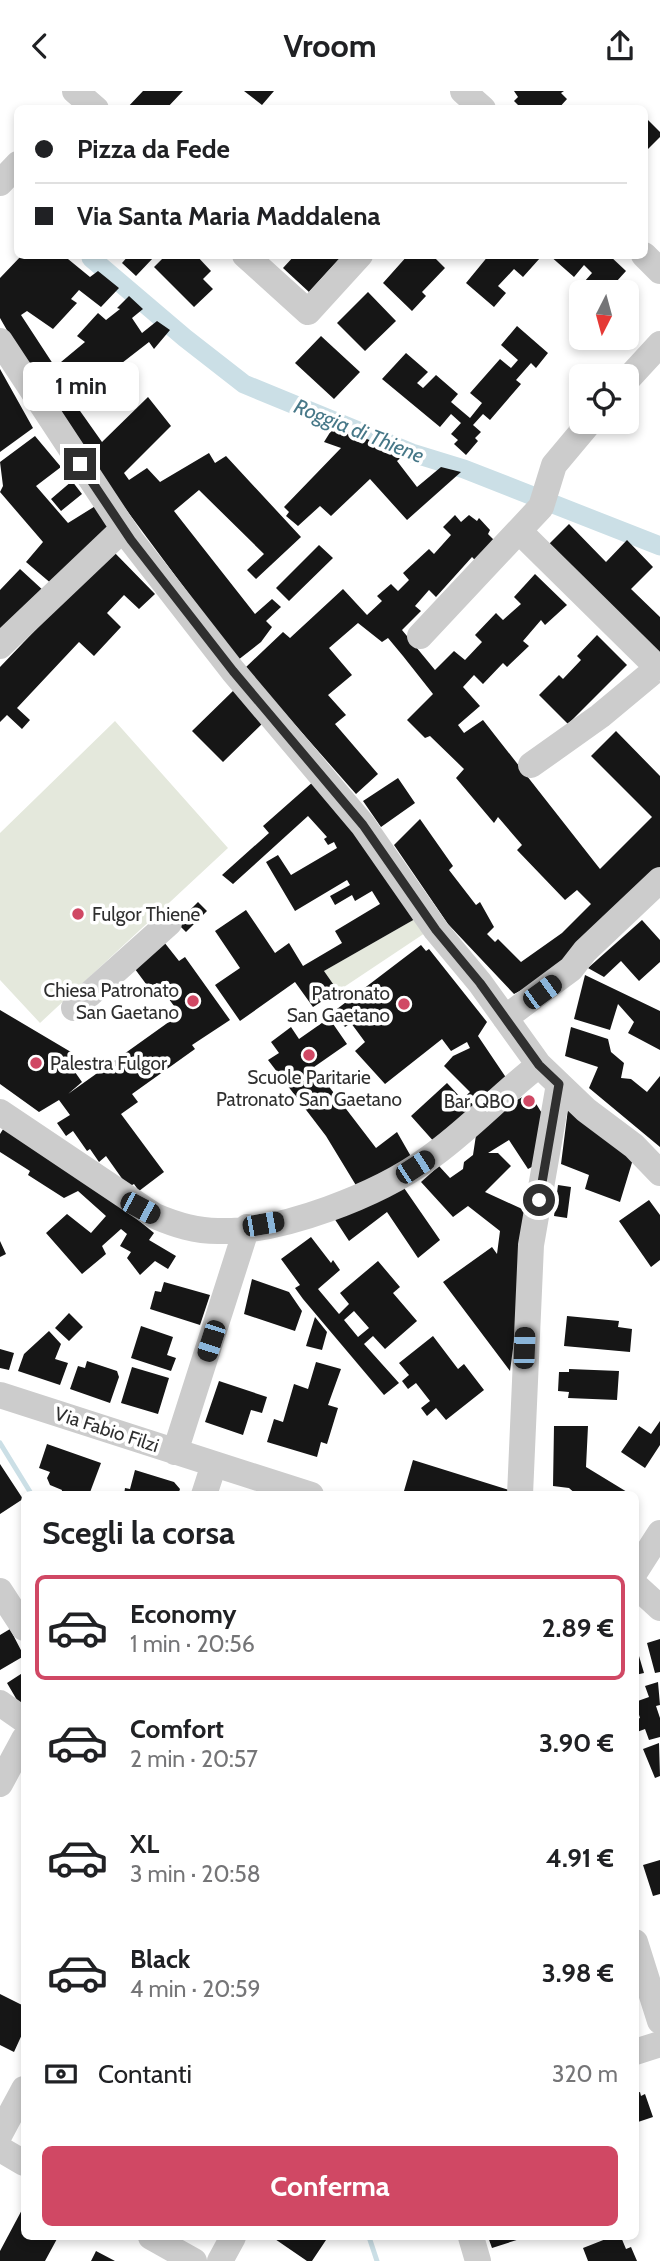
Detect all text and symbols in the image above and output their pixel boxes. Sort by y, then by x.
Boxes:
text: Vroom [283,26,377,65]
icon: back [21,27,59,65]
icon: share [601,27,639,65]
text: Pizza da Fede [77,133,230,165]
text: Via Santa Maria Maddalena [77,200,381,232]
north arrow [569,280,639,350]
map controls [569,280,639,434]
callout: 1 min [22,363,138,411]
button: locate [569,364,639,434]
text: 1 min [55,372,107,400]
water label: Roggia di Thiene [291,393,428,468]
route end [64,448,96,480]
place label: Fulgor Thiene [92,903,201,926]
marker: Fulgor Thiene [70,906,86,922]
car [519,971,566,1013]
place label: Chiesa Patronato San Gaetano [44,979,179,1024]
place label: Patronato San Gaetano [287,982,390,1027]
marker: Chiesa Patronato San Gaetano [185,993,201,1009]
marker: Patronato San Gaetano [396,996,412,1012]
marker: Scuole Paritarie Patronato San Gaetano [301,1047,317,1063]
place label: Palestra Fulgor [50,1052,167,1075]
marker: Palestra Fulgor [28,1055,44,1071]
place label: Scuole Paritarie Patronato San Gaetano [216,1066,402,1111]
place label: Bar QBO [444,1090,515,1113]
marker: Bar QBO [521,1093,537,1109]
car [392,1147,439,1187]
route start [523,1184,555,1216]
car [117,1189,164,1227]
car [241,1210,286,1238]
car [195,1318,228,1364]
car [513,1327,536,1369]
street label: Via Fabio Filzi [52,1402,162,1457]
text: Scegli la corsa [42,1513,235,1552]
icon: car [46,1596,109,1659]
text: Economy [130,1598,236,1630]
text: 2.89 € [542,1612,614,1644]
text: 1 min · 20:56 [130,1630,255,1658]
icon: car [46,1711,109,1774]
text: Comfort [130,1713,224,1745]
text: 3.90 € [539,1727,614,1759]
text: 2 min · 20:57 [130,1745,258,1773]
icon: car [46,1826,109,1889]
text: XL [130,1828,159,1860]
text: 4.91 € [546,1842,614,1874]
text: 3 min · 20:58 [130,1860,261,1888]
icon: car [46,1941,109,2004]
text: Black [130,1943,190,1975]
text: 3.98 € [542,1957,614,1989]
text: 4 min · 20:59 [130,1975,261,2003]
icon: cash [42,2055,80,2093]
text: Contanti [98,2058,192,2090]
text: 320 m [552,2060,618,2088]
button: Conferma [42,2146,618,2226]

